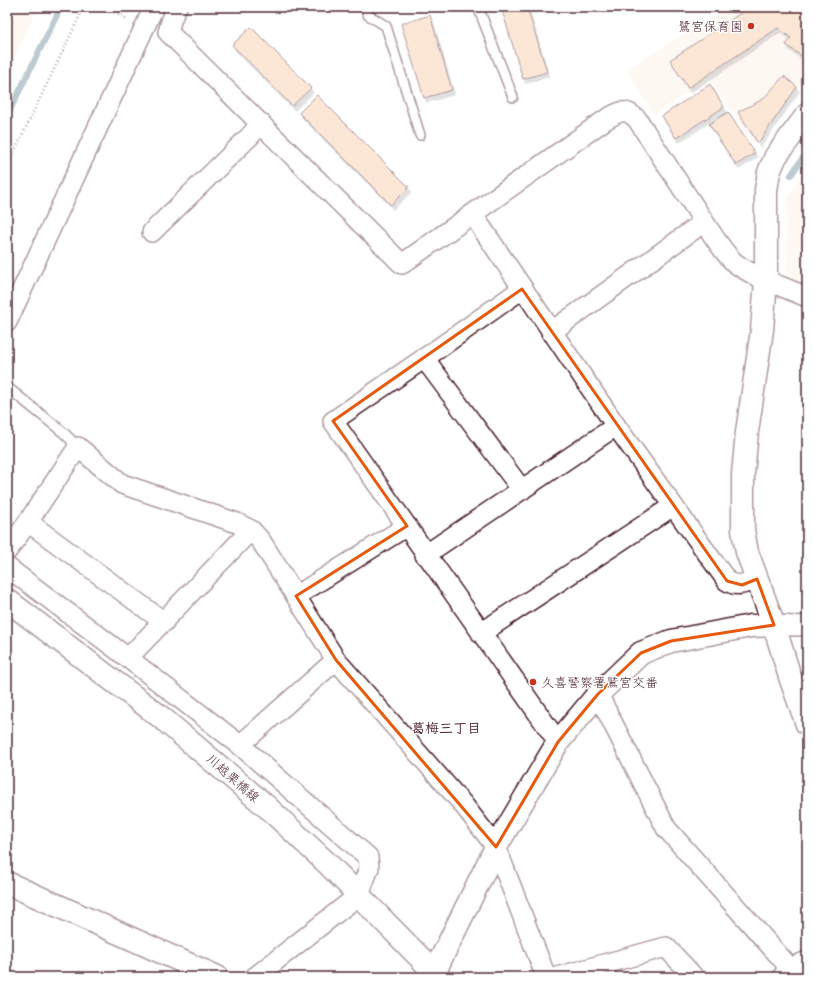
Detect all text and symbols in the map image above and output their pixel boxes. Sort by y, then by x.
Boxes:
place label: 鷺宮保育園 [678,19,743,34]
marker: 鷺宮保育園 [746,21,756,31]
place label: 久喜警察署鷲宮交番 [541,675,658,690]
marker: 久喜警察署鷲宮交番 [528,677,538,687]
district label: 葛梅三丁目 [411,720,481,737]
street label: 川越栗橋線 [204,751,263,806]

